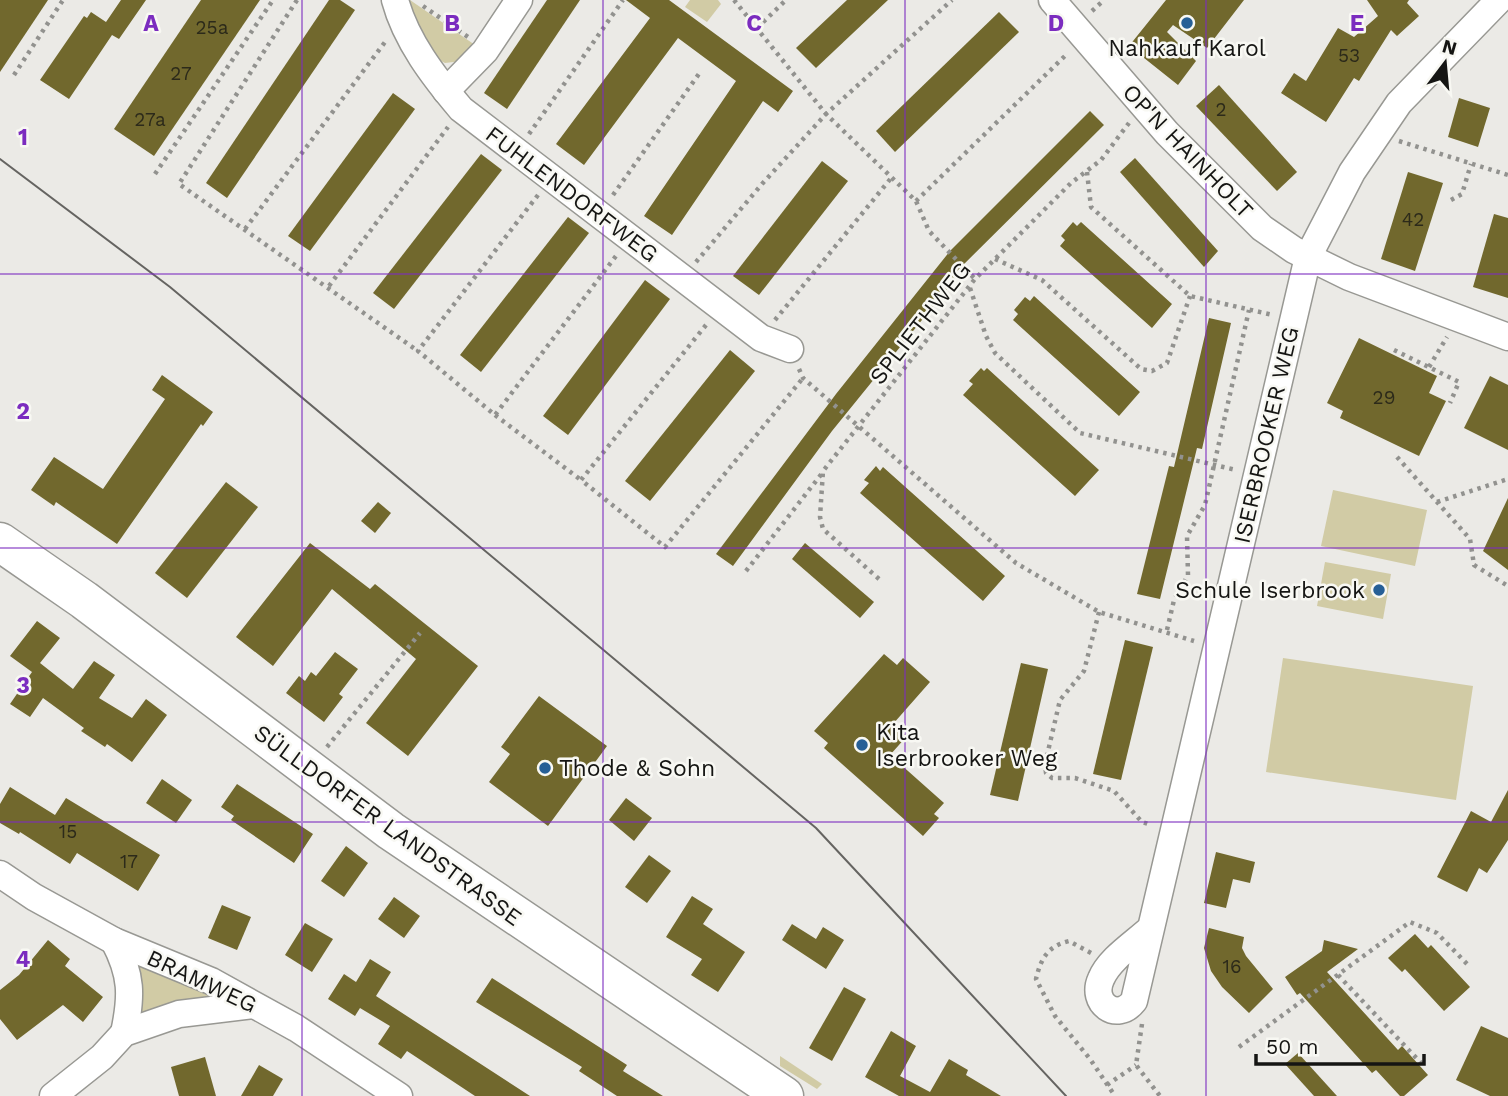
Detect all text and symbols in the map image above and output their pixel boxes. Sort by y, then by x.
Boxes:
text: A [143,10,159,37]
text: B [444,10,460,37]
text: C [746,10,762,37]
text: D [1048,10,1064,37]
text: E [1350,10,1364,37]
marker: Nahkauf Karol [1179,15,1195,31]
house number: 25a [196,16,229,39]
north arrow [1410,28,1480,98]
text: N [1440,34,1459,60]
place label: Nahkauf Karol [1108,35,1266,62]
house number: 53 [1338,44,1360,67]
house number: 27 [170,62,192,85]
street label: OP'N HAINHOLT [1117,79,1259,224]
house number: 2 [1215,98,1227,121]
house number: 27a [134,108,166,131]
street label: FUHLENDORFWEG [480,121,663,268]
text: 1 [18,124,28,151]
house number: 42 [1402,208,1424,231]
street label: SPLIETHWEG [864,257,977,390]
street label: ISERBROOKER WEG [1228,324,1305,546]
house number: 29 [1373,386,1395,409]
text: 2 [16,398,30,425]
place label: Schule Iserbrook [1175,577,1365,604]
marker: Schule Iserbrook [1371,582,1387,598]
text: 3 [16,672,30,699]
street label: SÜLLDORFER LANDSTRASSE [249,719,527,932]
place label: Kita Iserbrooker Weg [876,719,1058,772]
marker: Kita Iserbrooker Weg [854,737,870,753]
place label: Thode & Sohn [559,755,715,782]
marker: Thode & Sohn [537,760,553,776]
house number: 15 [59,820,77,843]
house number: 17 [120,850,138,873]
street label: BRAMWEG [143,944,261,1019]
text: 4 [16,946,31,973]
house number: 16 [1223,955,1241,978]
scale bar [1256,1023,1424,1066]
text: 50 m [1266,1034,1318,1059]

